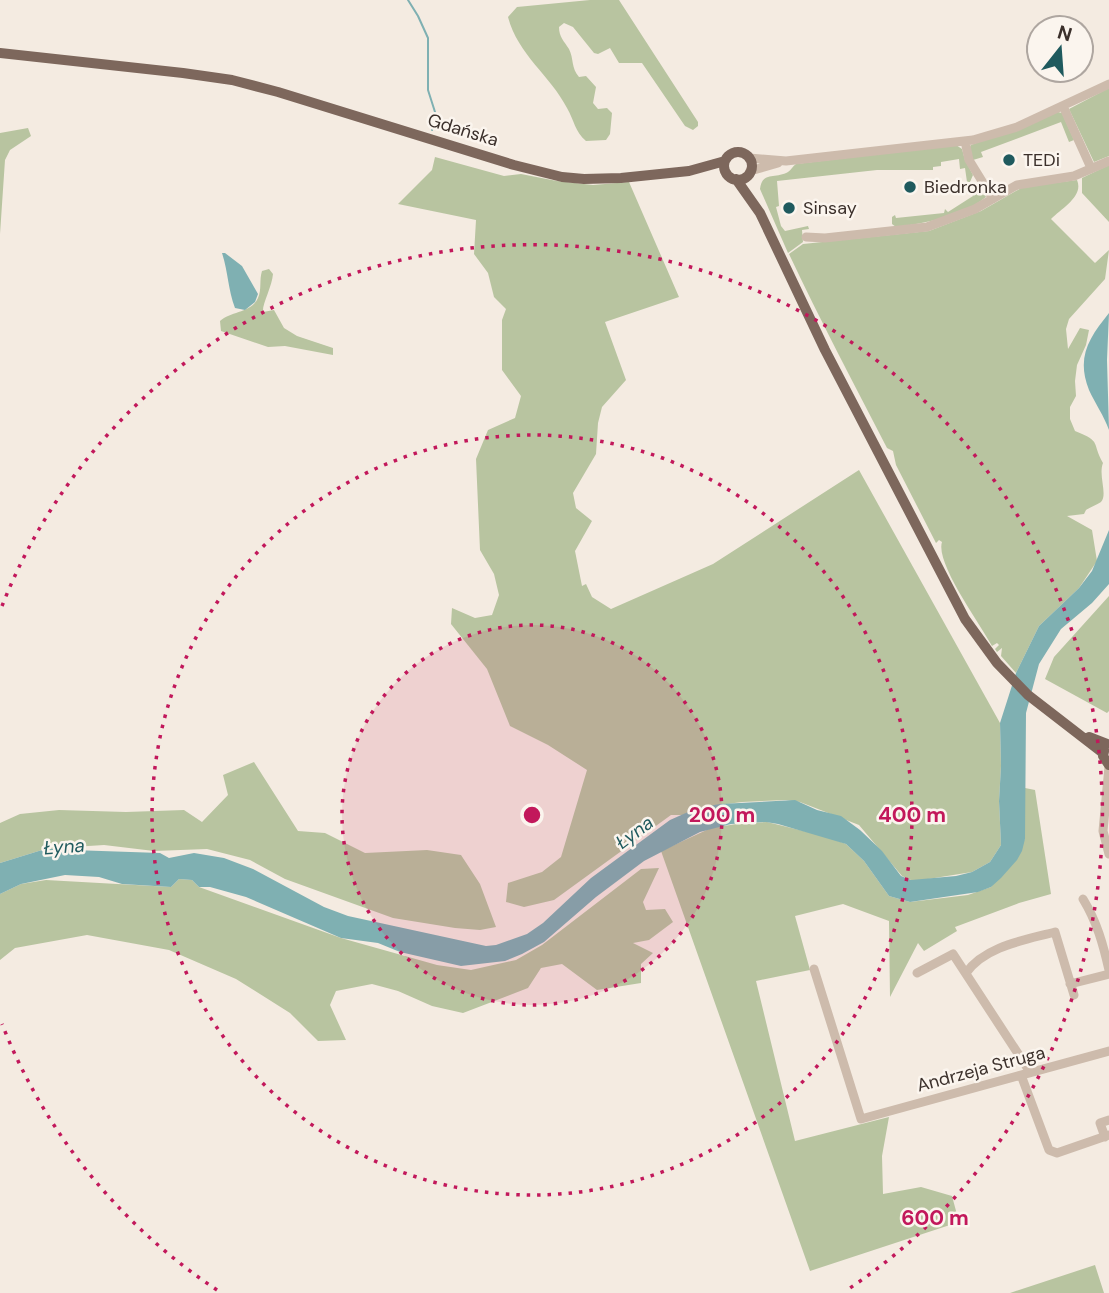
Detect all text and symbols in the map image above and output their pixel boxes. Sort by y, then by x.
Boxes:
north arrow [1025,14,1095,84]
text: N [1055,19,1075,47]
street label: Gdańska [425,108,501,152]
place label: TEDi [1023,148,1060,172]
marker: TEDi [1001,152,1017,168]
place label: Biedronka [924,175,1007,199]
marker: Biedronka [902,179,918,195]
place label: Sinsay [803,196,857,220]
marker: Sinsay [781,200,797,216]
text: 200 m [689,801,755,829]
text: 400 m [878,801,946,829]
centre of rings [520,803,544,827]
water label: Łyna [610,810,658,855]
water label: Łyna [42,833,86,860]
street label: Andrzeja Struga [914,1040,1048,1098]
text: 600 m [901,1204,969,1232]

